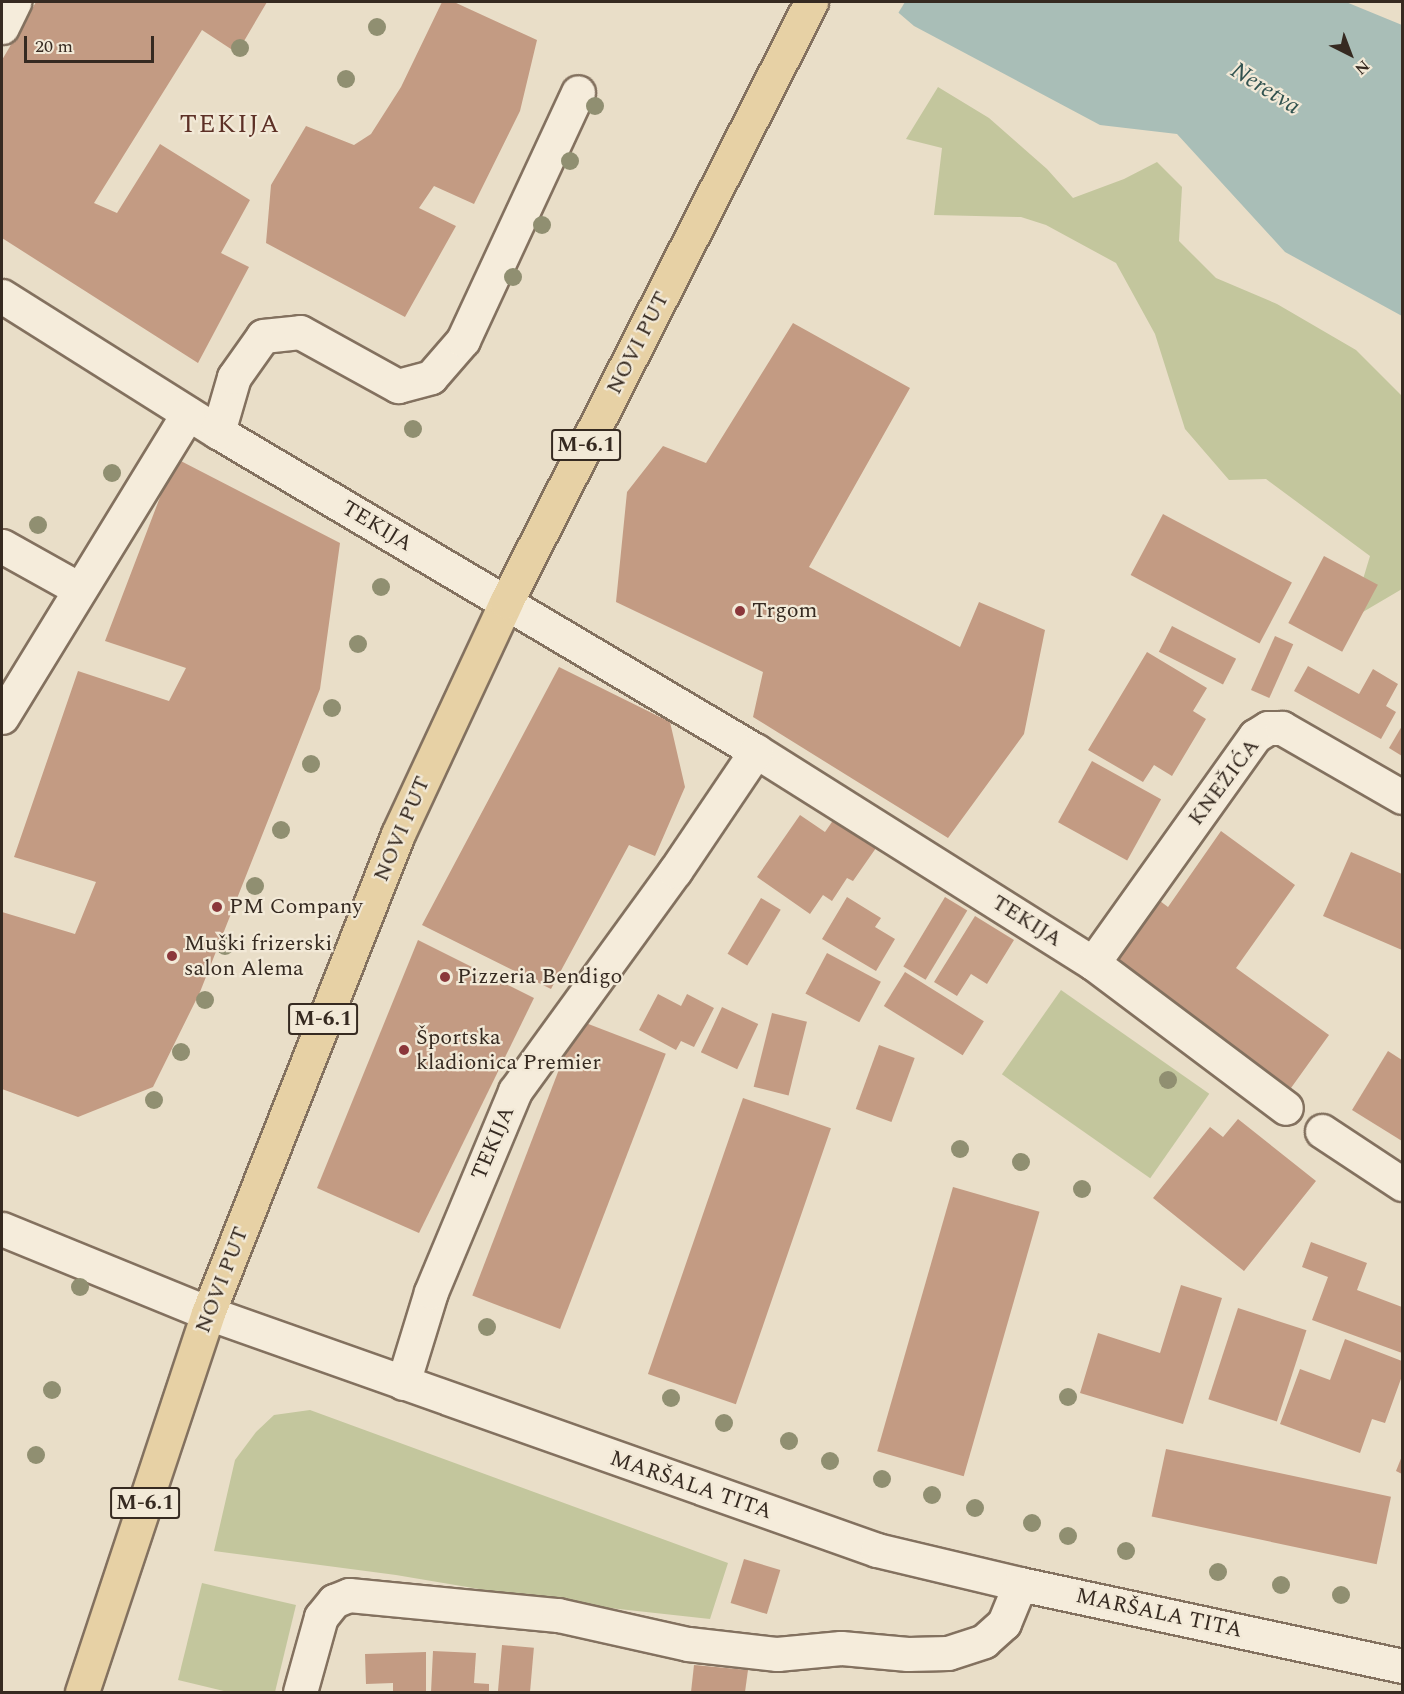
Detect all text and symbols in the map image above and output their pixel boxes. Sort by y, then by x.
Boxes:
scale bar [27,24,158,62]
north arrow [1320,24,1380,84]
text: 20 m [35,33,73,60]
text: N [1349,54,1375,81]
water label: Neretva [1225,56,1305,122]
district label: TEKIJA [180,109,280,141]
street label: NOVI PUT [601,287,675,399]
road number: M-6.1 [550,427,622,463]
street label: TEKIJA [337,495,417,557]
place label: Trgom [752,598,817,624]
marker: Trgom [733,604,747,618]
street label: KNEŽIĆA [1183,733,1265,831]
street label: NOVI PUT [368,773,436,885]
street label: TEKIJA [987,889,1067,953]
place label: PM Company [229,894,363,920]
marker: PM Company [210,900,224,914]
place label: Muški frizerski salon Alema [184,930,332,981]
marker: Muški frizerski salon Alema [165,949,179,963]
place label: Pizzeria Bendigo [457,964,622,990]
marker: Pizzeria Bendigo [438,970,452,984]
road number: M-6.1 [287,1001,359,1037]
place label: Športska kladionica Premier [416,1024,601,1076]
marker: Športska kladionica Premier [397,1043,411,1057]
street label: TEKIJA [466,1102,520,1184]
street label: NOVI PUT [190,1223,254,1337]
street label: MARŠALA TITA [607,1445,775,1525]
road number: M-6.1 [109,1485,181,1521]
street label: MARŠALA TITA [1073,1582,1245,1644]

